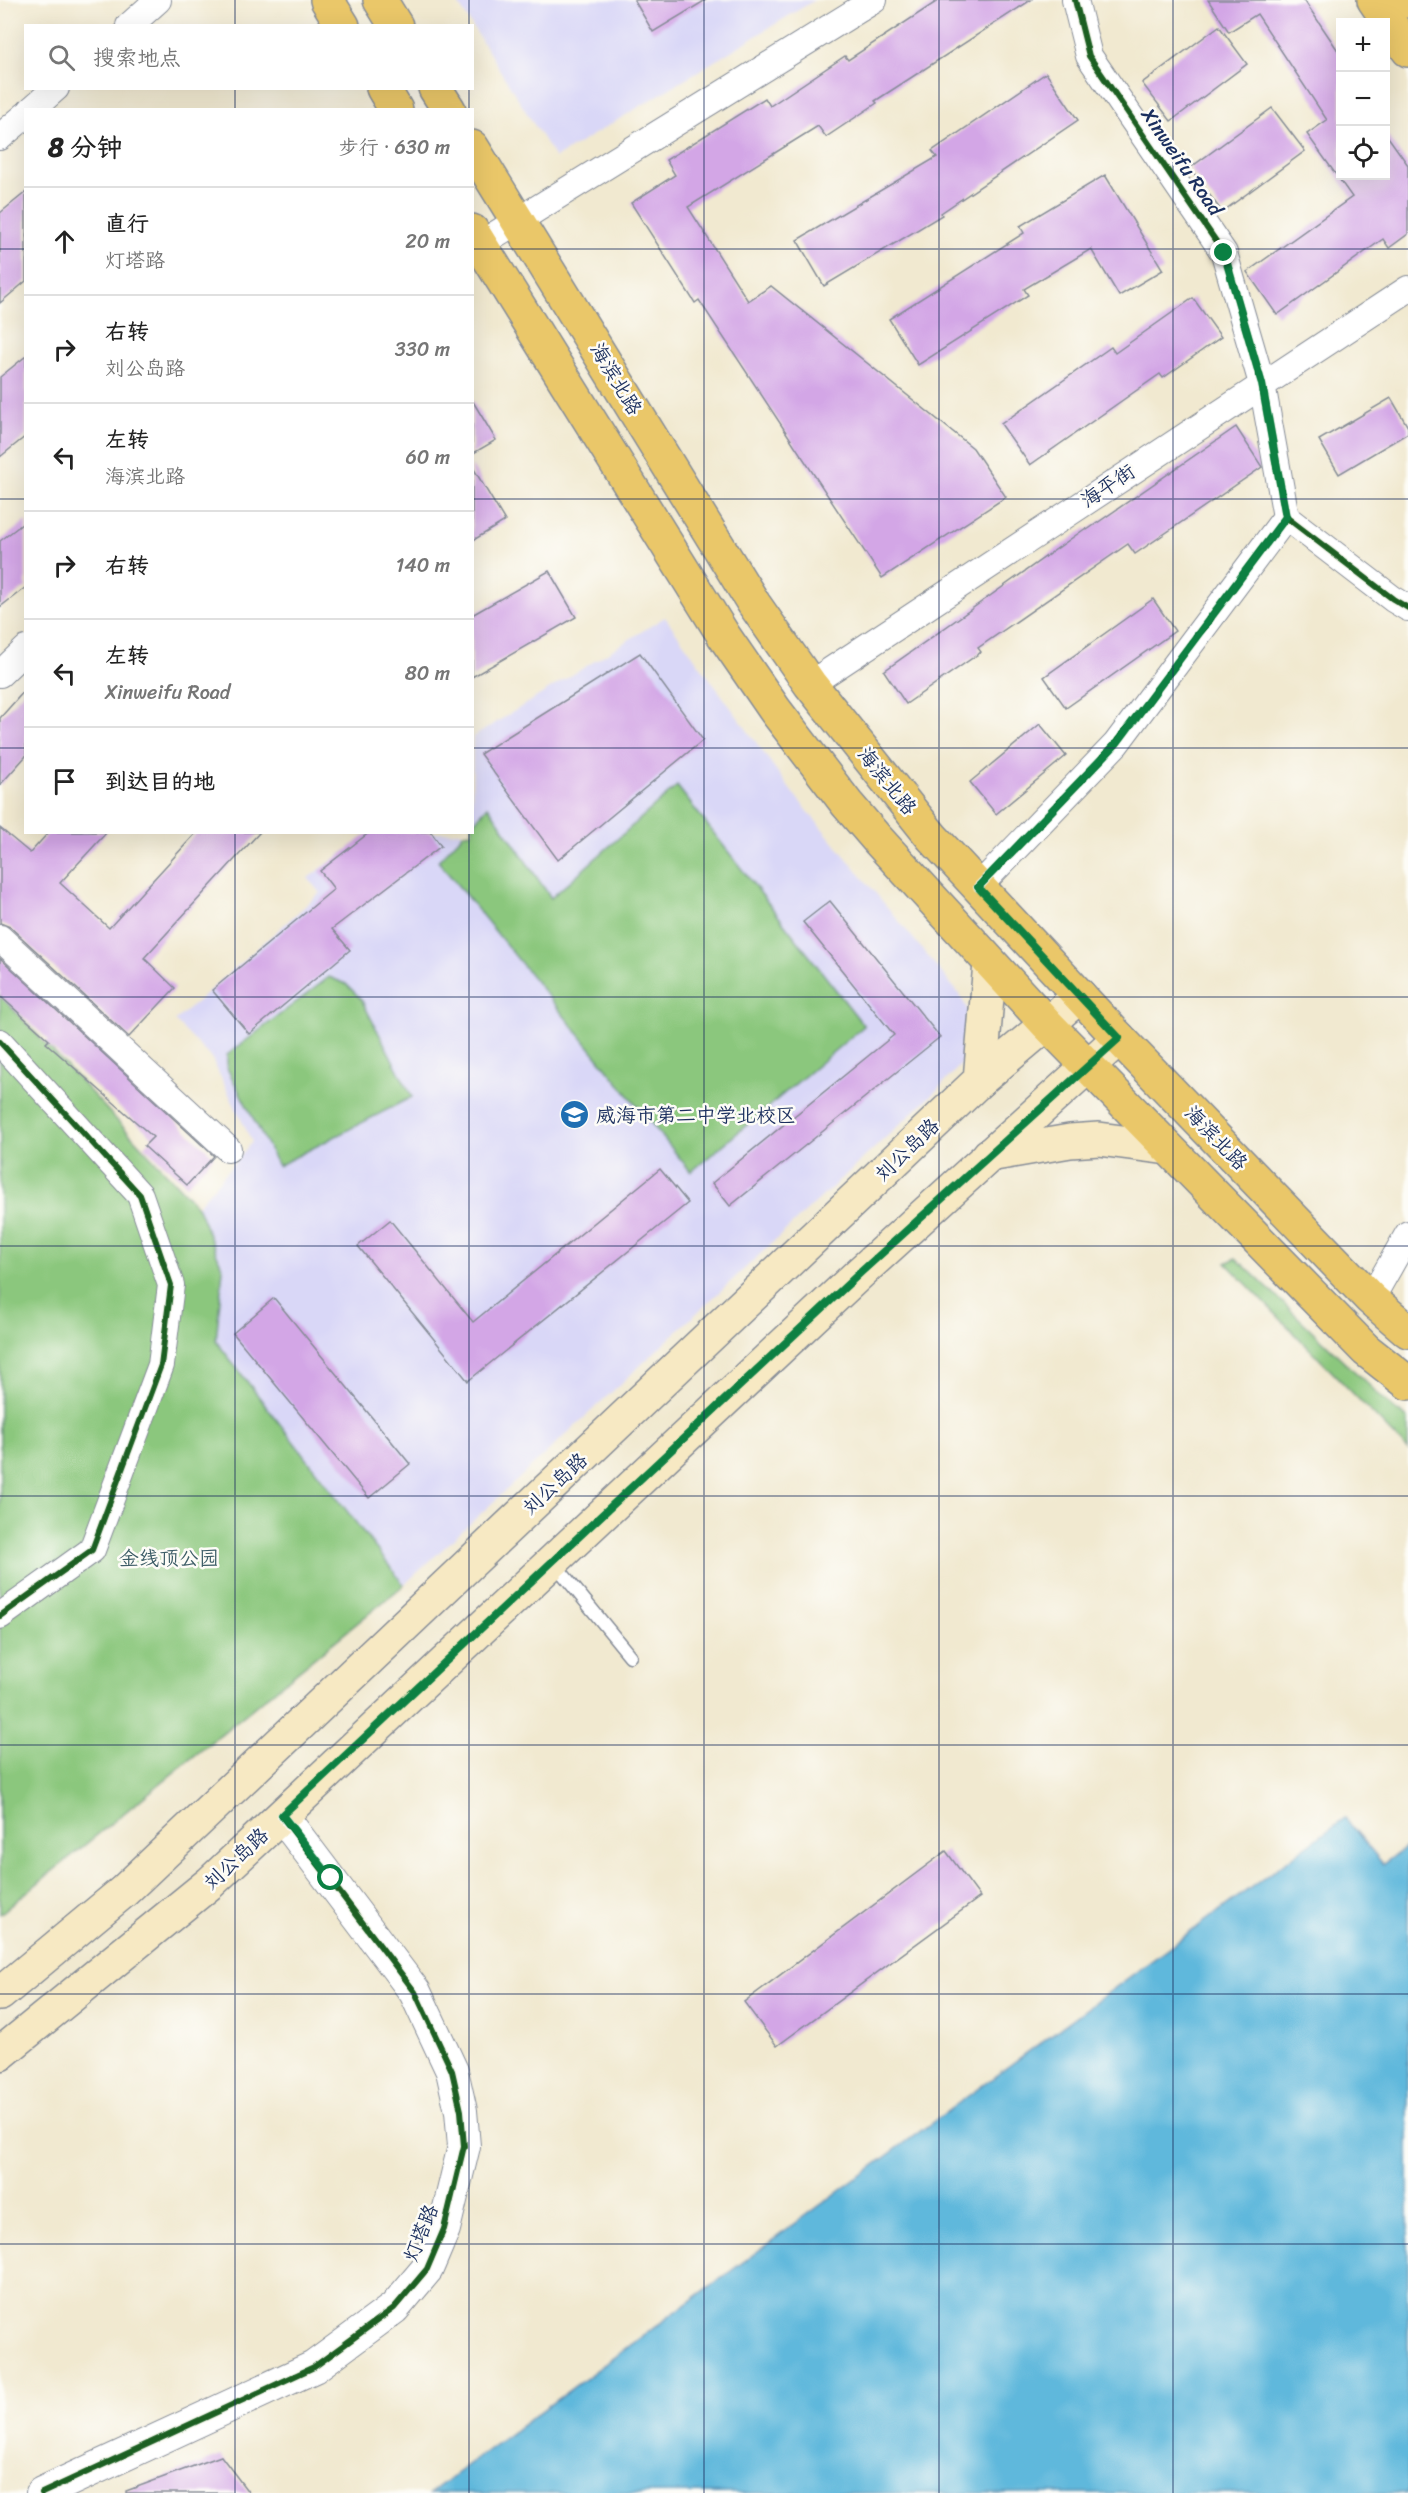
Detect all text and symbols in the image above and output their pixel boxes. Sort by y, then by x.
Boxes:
map controls [1336,18,1390,180]
button: + [1336,18,1390,72]
search box [24,24,474,90]
text: 搜索地点 [93,38,181,77]
icon: search [45,41,78,74]
button: − [1336,72,1390,126]
street label: Xinweifu Road [1131,100,1233,225]
text: 8 分钟 [48,124,122,170]
button: locate [1336,126,1390,180]
text: 步行 · 630 m [339,130,450,165]
text: 直行 [105,204,149,243]
text: 20 m [405,224,450,259]
icon: ahead [48,225,81,258]
route end [1210,239,1236,265]
text: 灯塔路 [105,243,165,278]
text: 右转 [105,312,149,351]
text: 330 m [395,332,450,367]
icon: right [48,333,81,366]
street label: 海滨北路 [580,336,652,423]
text: 刘公岛路 [105,351,185,386]
text: 左转 [105,420,149,459]
text: 60 m [405,440,450,475]
icon: left [48,441,81,474]
street label: 海平街 [1073,455,1143,517]
text: 海滨北路 [105,459,185,494]
text: 右转 [105,546,149,585]
text: 140 m [396,548,450,583]
icon: right [48,549,81,582]
text: 左转 [105,636,149,675]
text: 80 m [405,656,450,691]
icon: left [48,657,81,690]
text: Xinweifu Road [105,675,230,710]
street label: 海滨北路 [848,739,926,824]
text: 到达目的地 [105,762,215,801]
icon: arrive [48,765,81,798]
street label: 海滨北路 [1176,1097,1257,1180]
place label: 威海市第二中学北校区 [596,1098,796,1133]
school or university icon: 威海市第二中学北校区 [559,1099,591,1131]
street label: 刘公岛路 [866,1109,949,1190]
street label: 刘公岛路 [514,1443,597,1524]
park label: 金线顶公园 [119,1541,219,1576]
street label: 刘公岛路 [195,1818,278,1899]
route start [317,1864,343,1890]
street label: 灯塔路 [394,2198,449,2267]

